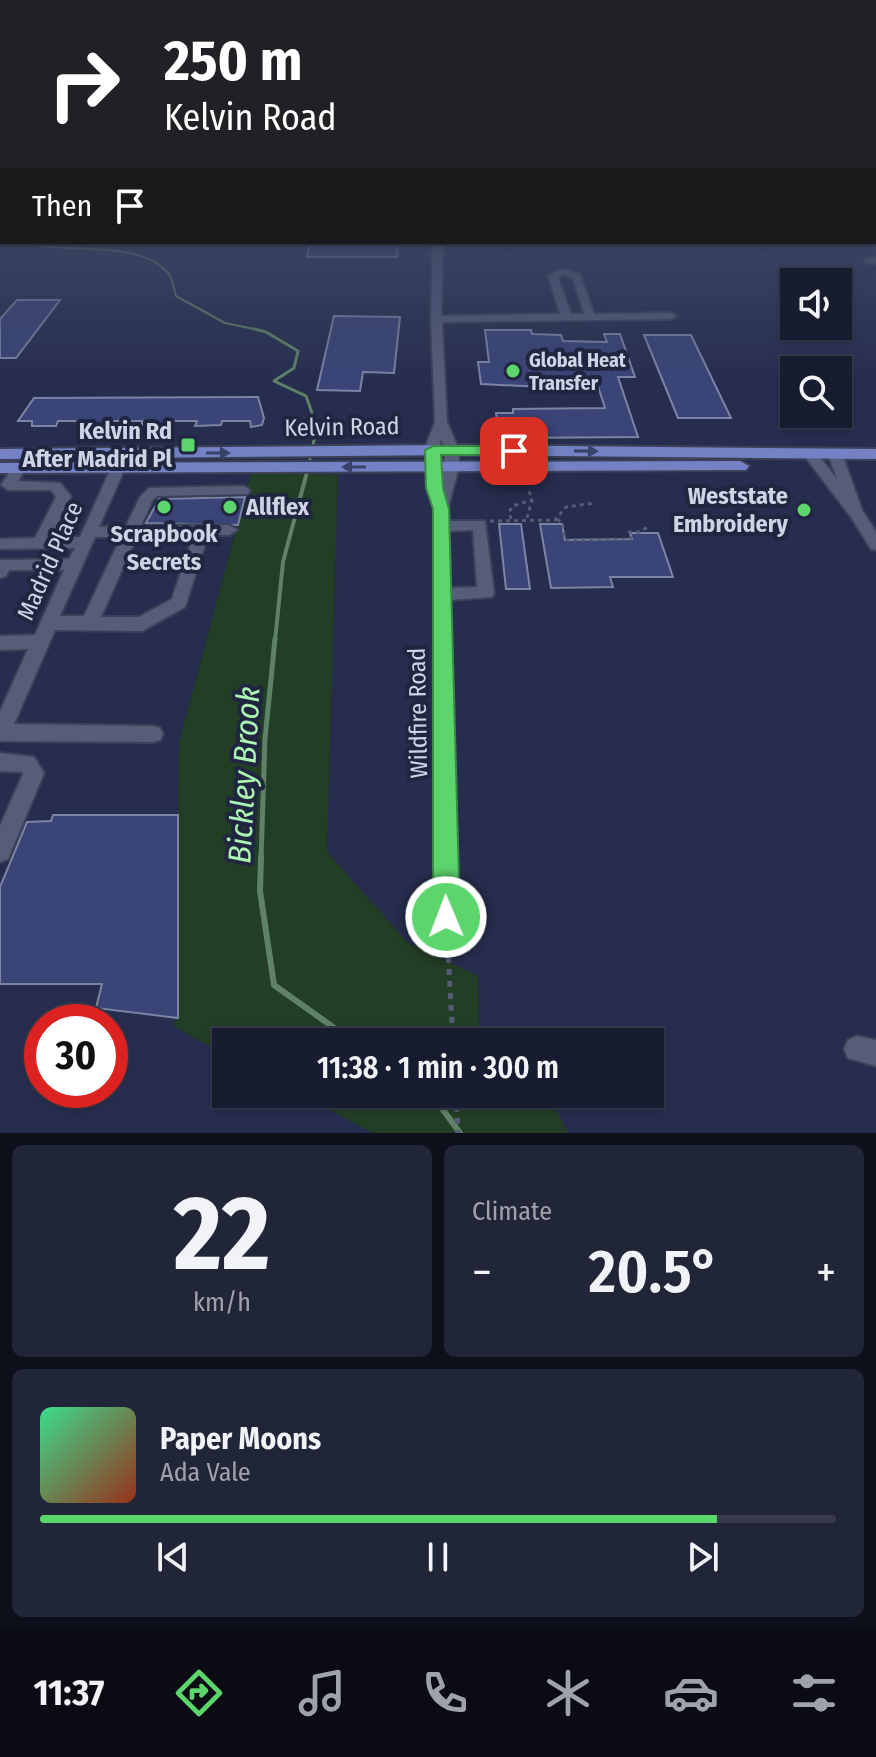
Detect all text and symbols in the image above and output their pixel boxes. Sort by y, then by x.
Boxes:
text: 250 m [164,28,302,95]
icon: right [32,32,136,136]
text: Kelvin Road [164,96,337,140]
icon: arrive [108,184,152,228]
text: Then [32,188,92,224]
map controls [780,268,852,428]
button: sound [780,268,852,340]
place label: Global Heat Transfer [529,348,627,395]
button: search [780,356,852,428]
marker: Global Heat Transfer [504,362,522,380]
street label: Kelvin Road [284,412,400,442]
place label: Kelvin Rd After Madrid Pl [21,417,172,473]
pin [480,417,548,485]
icon: arrive [492,429,536,473]
marker: Kelvin Rd After Madrid Pl [179,436,197,454]
one-way arrow [574,445,599,457]
one-way arrow [206,447,231,459]
one-way arrow [341,461,366,473]
place label: Weststate Embroidery [673,482,789,538]
place label: Allflex [245,493,310,521]
street label: Madrid Place [11,497,89,625]
marker: Scrapbook Secrets [155,498,173,516]
marker: Allflex [221,498,239,516]
marker: Weststate Embroidery [795,501,813,519]
place label: Scrapbook Secrets [111,520,218,576]
street label: Wildfire Road [403,647,433,779]
water label: Bickley Brook [220,685,268,864]
position arrow [404,875,488,959]
speed limit sign: 30 [24,1004,128,1108]
text: 11:38 · 1 min · 300 m [317,1050,559,1086]
text: 22 [174,1172,270,1297]
text: Climate [472,1196,552,1227]
text: 20.5° [589,1236,719,1308]
text: − [472,1246,492,1299]
text: + [816,1246,836,1299]
text: km/h [193,1287,251,1318]
text: Paper Moons [160,1421,321,1457]
text: Ada Vale [160,1457,251,1488]
icon: previous [151,1535,195,1579]
icon: pause [416,1535,460,1579]
icon: next [681,1535,725,1579]
icon: directions [171,1665,227,1721]
icon: music [294,1665,350,1721]
icon: phone [417,1665,473,1721]
icon: climate [540,1665,596,1721]
icon: car [663,1665,719,1721]
icon: filters [786,1665,842,1721]
text: 11:37 [34,1671,104,1715]

